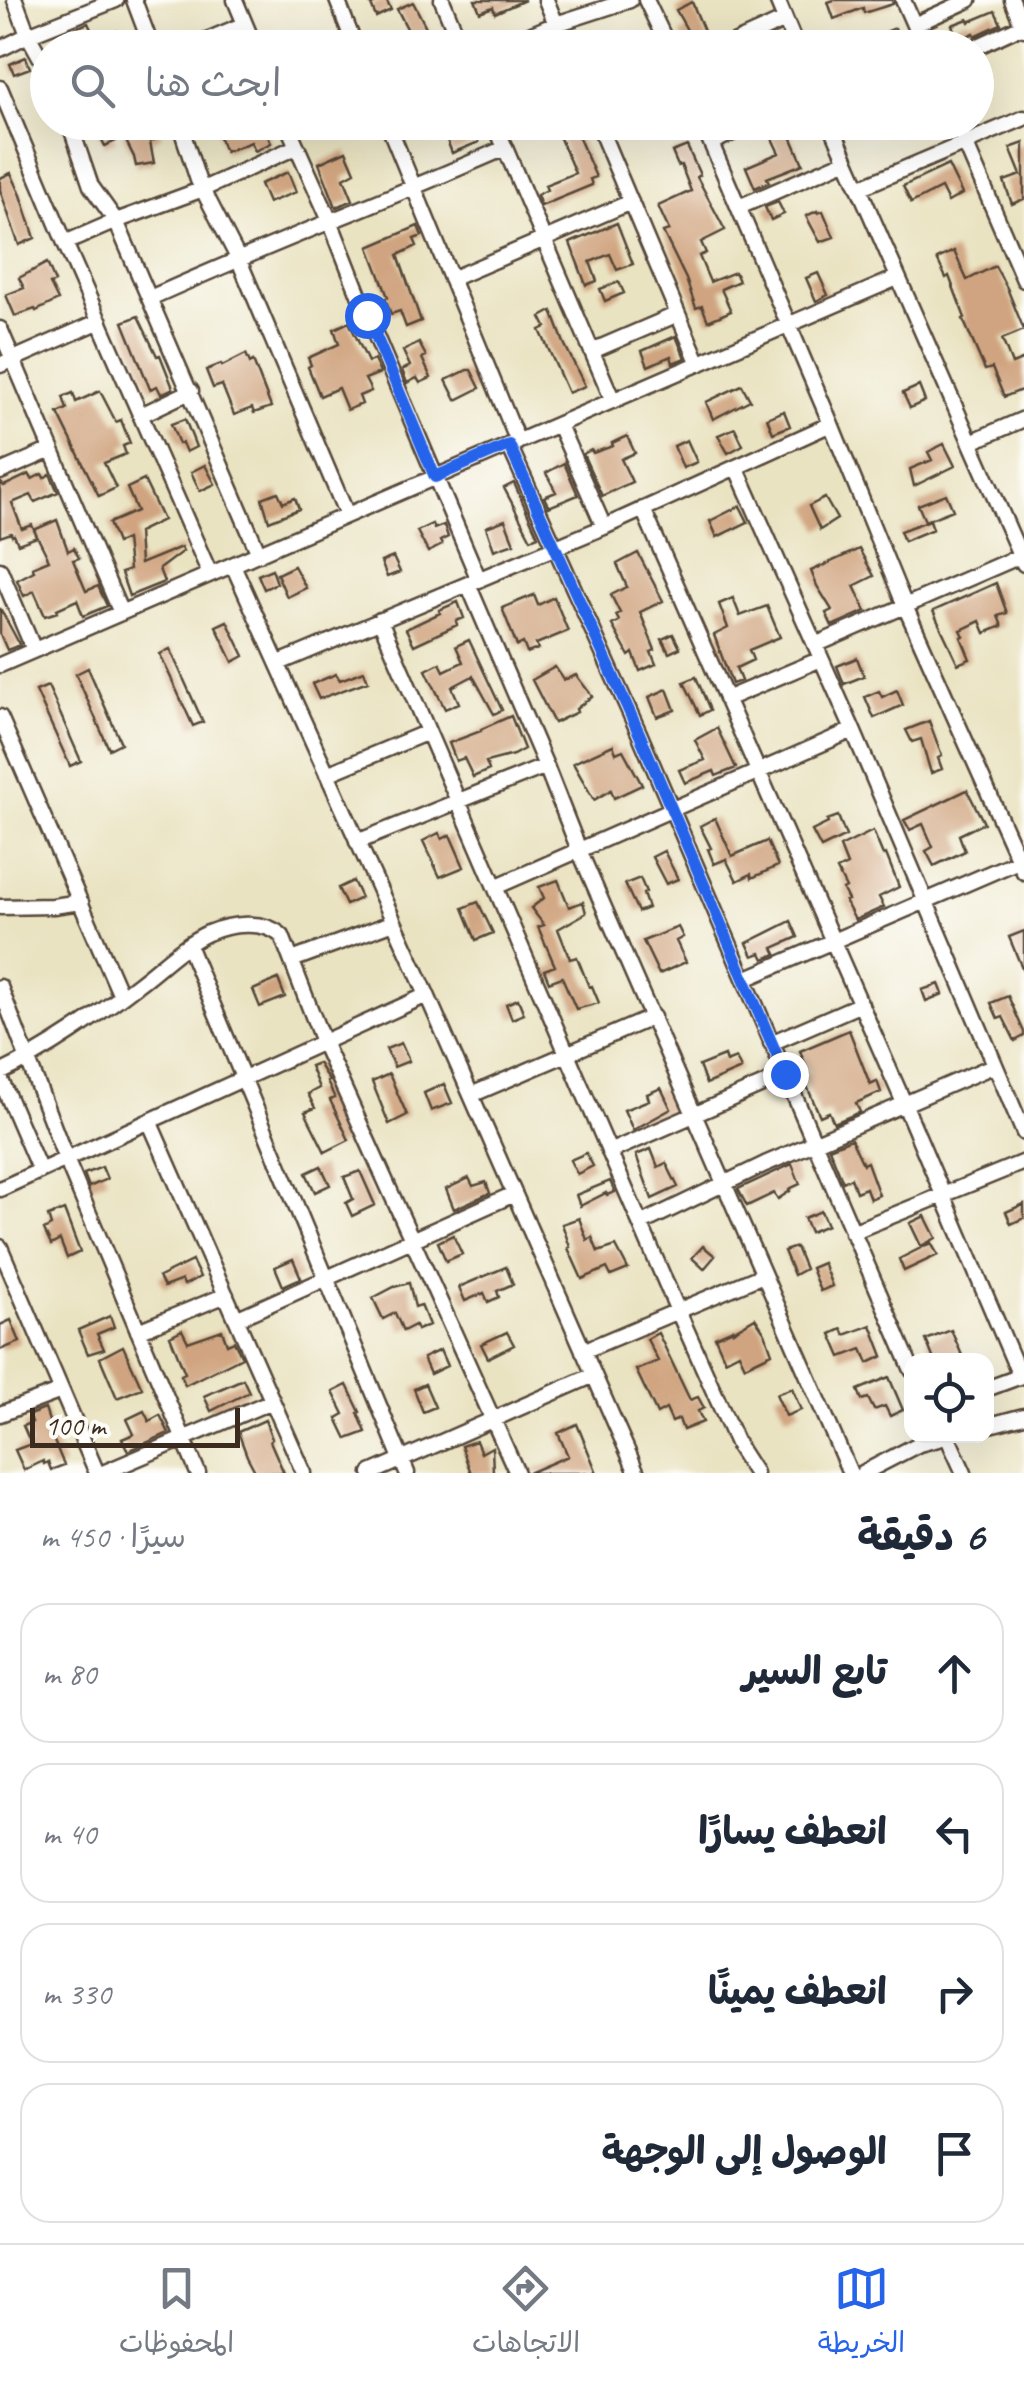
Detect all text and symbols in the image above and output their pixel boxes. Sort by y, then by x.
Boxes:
search box [30,30,994,140]
icon: search [65,58,120,113]
text: ابحث هنا [145,60,281,107]
route start [345,293,391,339]
route end [763,1052,809,1098]
map controls [904,1353,994,1443]
button: locate [904,1353,994,1443]
scale bar [30,1403,240,1448]
text: 100 m [45,1408,105,1443]
text: 6 دقيقة [857,1510,984,1563]
text: سيرًا · 450 m [40,1516,186,1557]
icon: ahead [927,1646,982,1701]
text: تابع السير [742,1648,887,1695]
text: 80 m [42,1653,96,1694]
icon: left [927,1806,982,1861]
text: انعطف يسارًا [698,1808,887,1855]
text: 40 m [42,1813,96,1854]
icon: right [927,1966,982,2021]
text: انعطف يمينًا [708,1968,887,2015]
text: 330 m [42,1973,111,2014]
icon: arrive [927,2126,982,2181]
text: الوصول إلى الوجهة [601,2128,887,2175]
tab: المحفوظات [119,2261,234,2367]
tab: الاتجاهات [472,2261,580,2367]
tab: الخريطة [818,2261,905,2367]

